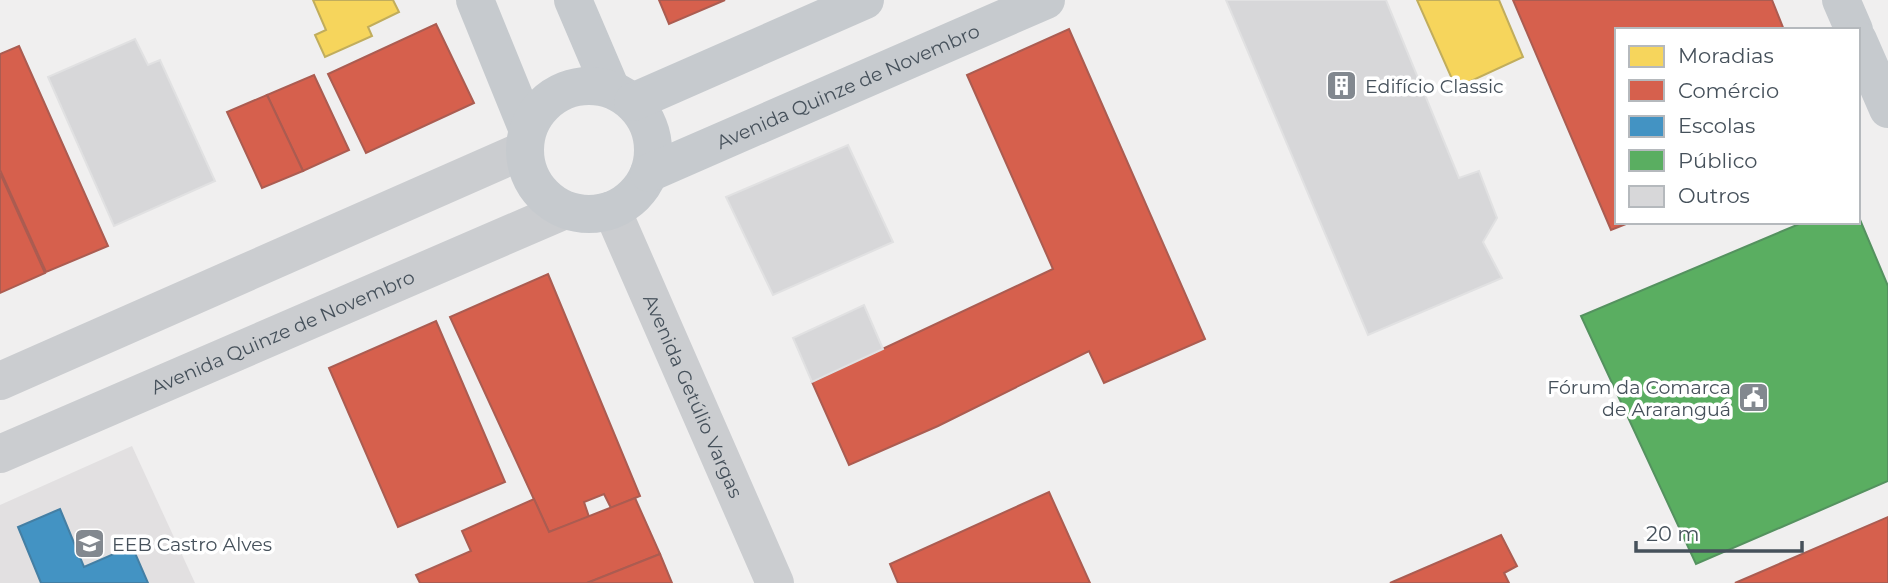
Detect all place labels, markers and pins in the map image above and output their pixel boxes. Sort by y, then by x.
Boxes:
building icon: Edifício Classic [1325,69,1359,103]
place label: Edifício Classic [1365,75,1504,98]
place label: Fórum da Comarca de Araranguá [1547,376,1731,421]
public building icon: Fórum da Comarca de Araranguá [1737,381,1771,415]
school or university icon: EEB Castro Alves [72,527,106,561]
place label: EEB Castro Alves [112,533,272,556]

